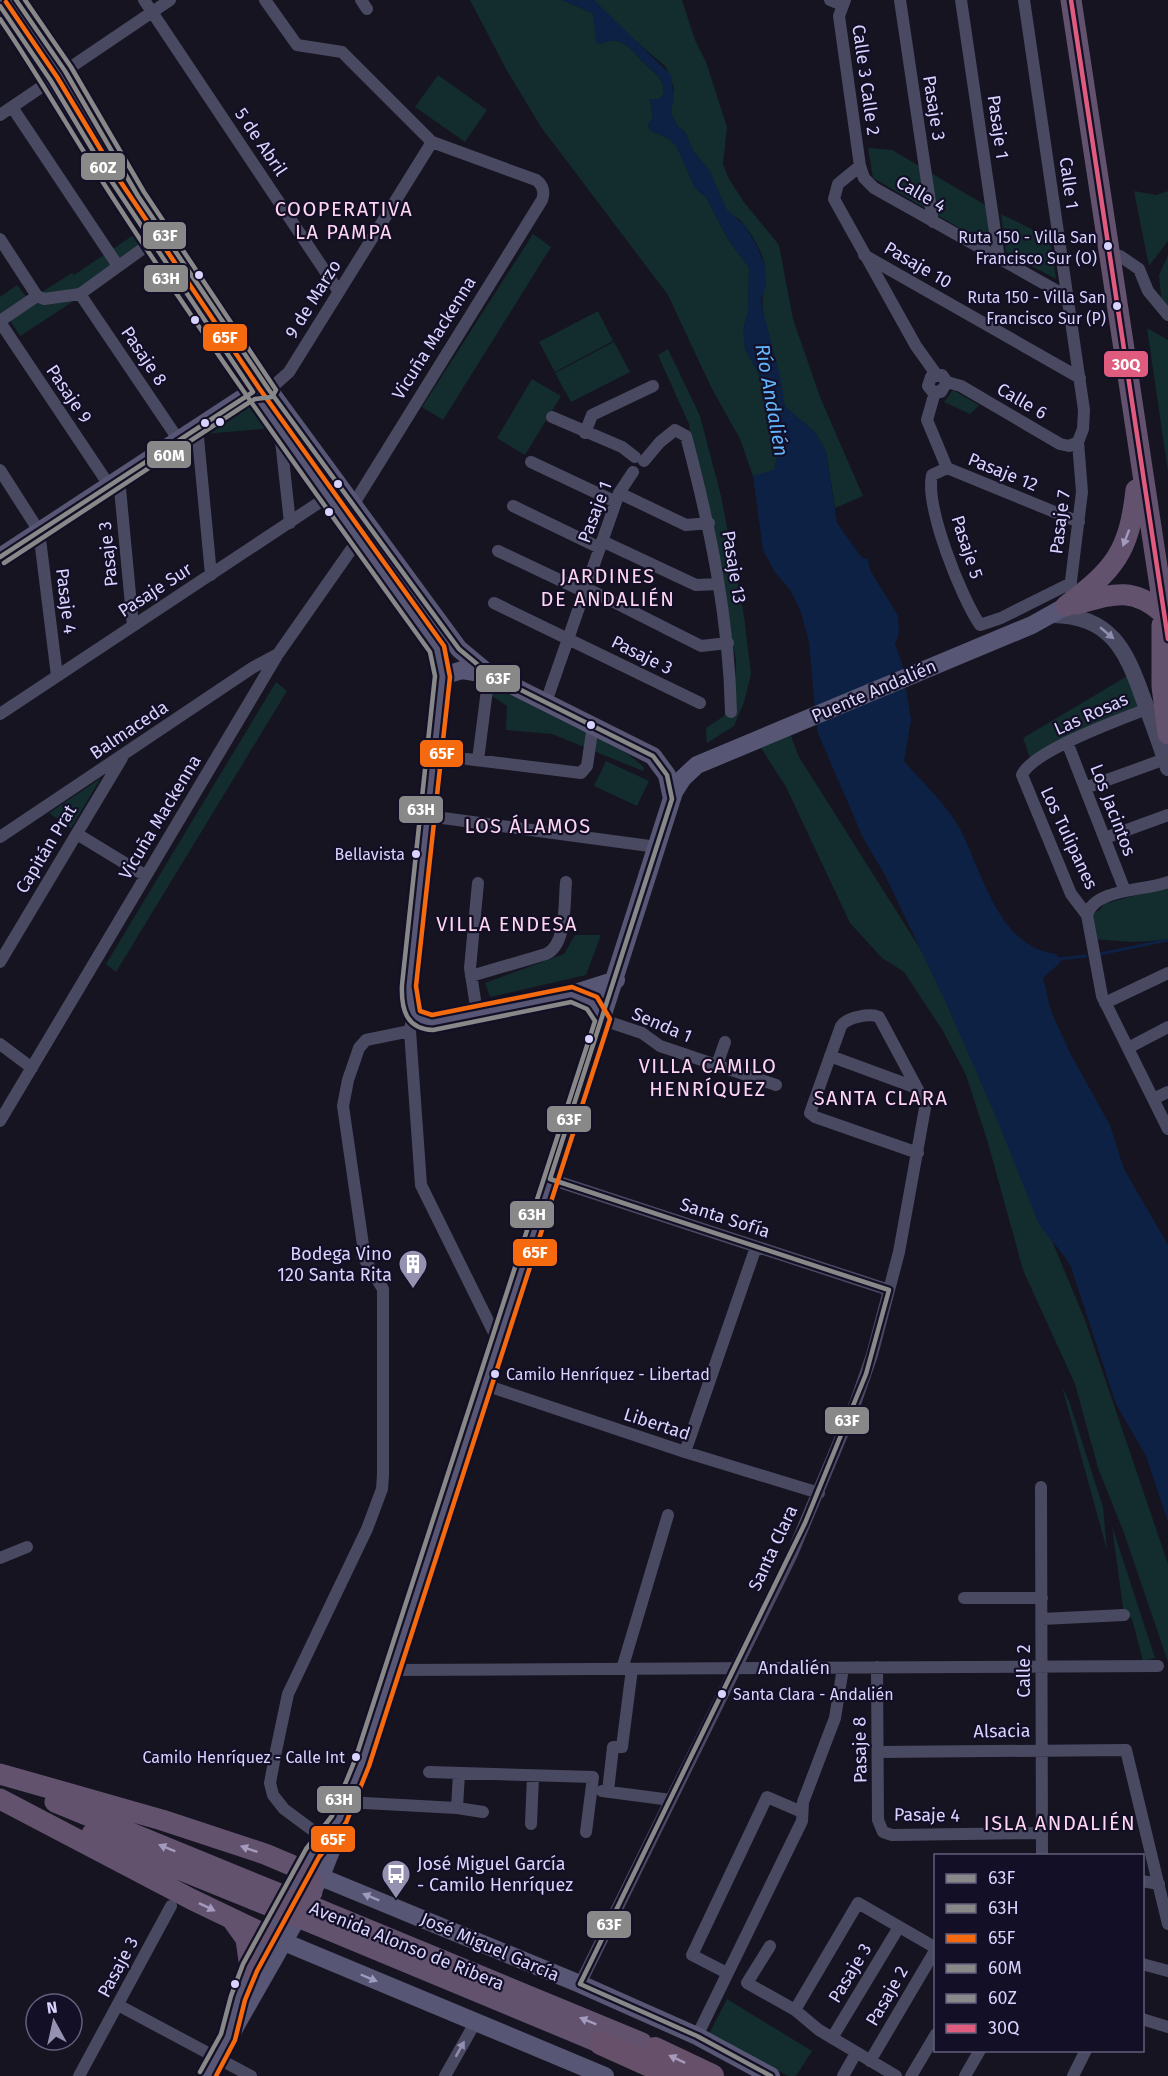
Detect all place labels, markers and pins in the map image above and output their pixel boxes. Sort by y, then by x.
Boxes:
place label: Ruta 150 - Villa San Francisco Sur (O) [958,228,1097,268]
marker: Ruta 150 - Villa San Francisco Sur (O) [1102,240,1114,252]
unlabelled marker [193,269,205,281]
place label: Ruta 150 - Villa San Francisco Sur (P) [967,288,1106,328]
marker: Ruta 150 - Villa San Francisco Sur (P) [1111,300,1123,312]
unlabelled marker [189,314,201,326]
unlabelled marker [214,416,226,428]
unlabelled marker [199,417,211,429]
unlabelled marker [332,478,344,490]
unlabelled marker [323,506,335,518]
unlabelled marker [585,719,597,731]
place label: Bellavista [335,845,405,864]
marker: Bellavista [410,848,422,860]
unlabelled marker [583,1033,595,1045]
place label: Bodega Vino 120 Santa Rita [277,1243,392,1286]
building icon: Bodega Vino 120 Santa Rita [397,1248,429,1290]
place label: Camilo Henríquez - Libertad [506,1365,710,1384]
marker: Camilo Henríquez - Libertad [489,1368,501,1380]
place label: Santa Clara - Andalién [733,1685,894,1704]
marker: Santa Clara - Andalién [716,1688,728,1700]
place label: Camilo Henríquez - Calle Int [143,1748,345,1767]
marker: Camilo Henríquez - Calle Int [350,1751,362,1763]
place label: José Miguel García - Camilo Henríquez [417,1853,573,1896]
bus stop icon: José Miguel García - Camilo Henríquez [380,1858,412,1900]
unlabelled marker [229,1978,241,1990]

